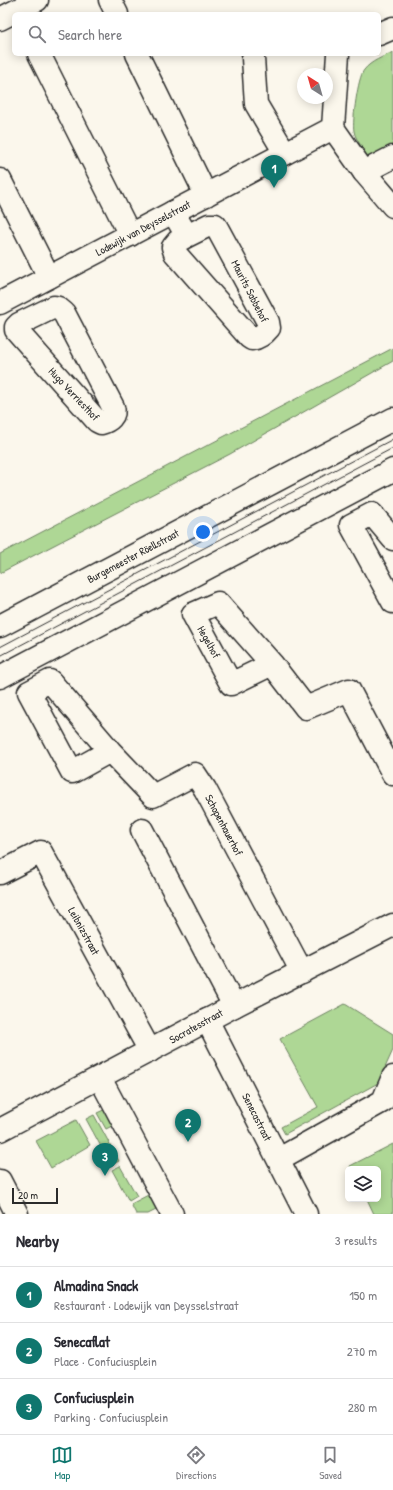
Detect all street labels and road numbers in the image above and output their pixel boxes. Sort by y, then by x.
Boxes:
street label: Lodewijk van Deysselstraat [93,197,193,259]
street label: Maurits Sabbehof [228,257,272,325]
street label: Hugo Verriesthof [46,364,102,424]
street label: Burgemeester Röellstraat [85,526,182,586]
street label: Hegelhof [194,623,224,661]
street label: Schopenhauerhof [202,792,246,858]
street label: Leibnizstraat [65,905,103,957]
street label: Socratesstraat [167,1005,226,1047]
street label: Senecastraat [239,1091,275,1144]

